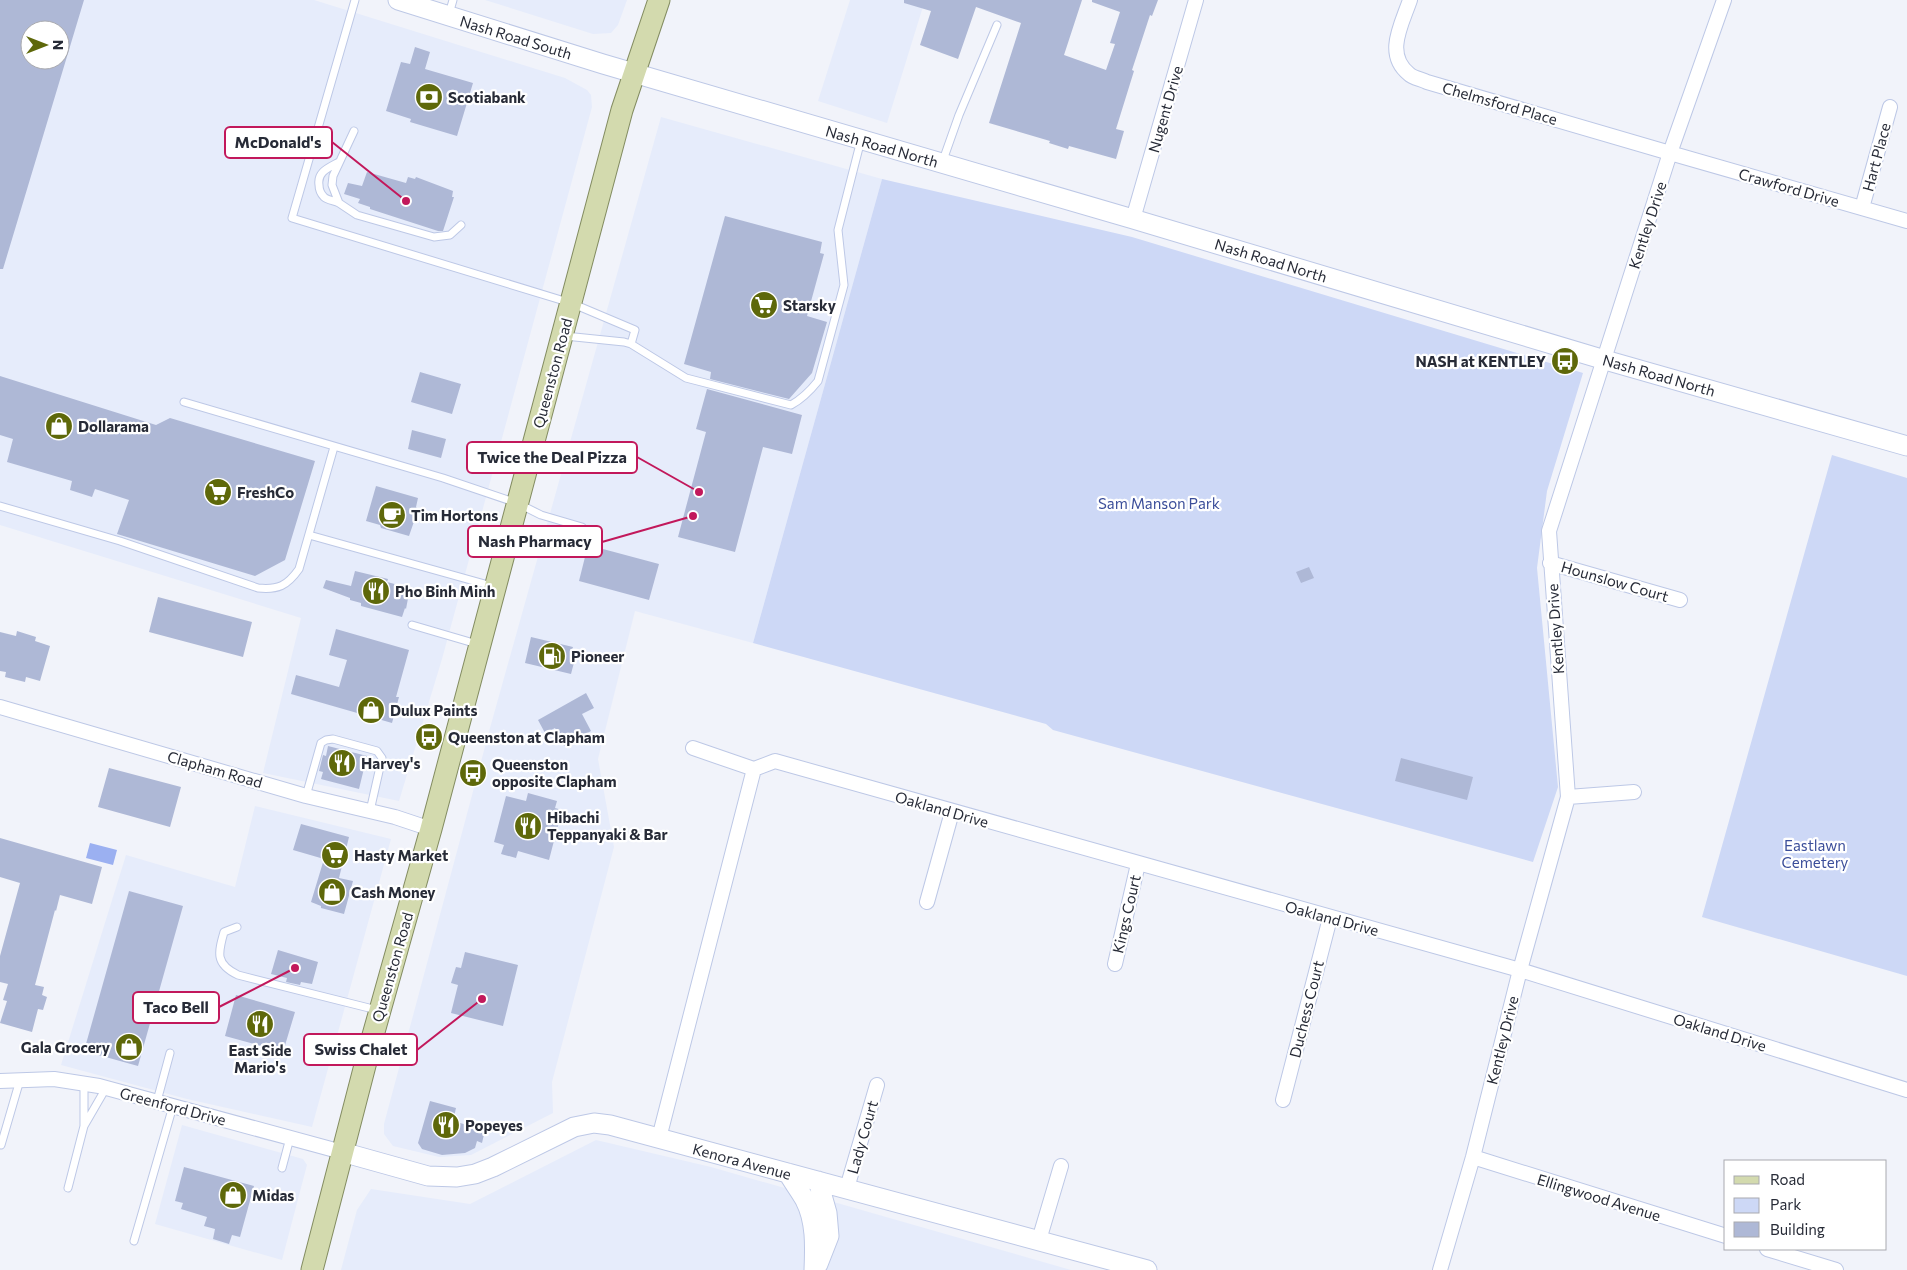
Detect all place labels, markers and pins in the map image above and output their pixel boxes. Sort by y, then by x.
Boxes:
bank icon: Scotiabank [414,82,444,112]
place label: Scotiabank [448,88,526,106]
callout: McDonald's [225,127,332,158]
supermarket icon: Starsky [749,290,779,320]
place label: Starsky [783,296,837,314]
bus stop icon: NASH at KENTLEY [1550,346,1580,376]
place label: NASH at KENTLEY [1416,352,1546,370]
shop icon: Dollarama [44,411,74,441]
place label: Dollarama [78,417,149,435]
callout: Twice the Deal Pizza [467,442,637,473]
supermarket icon: FreshCo [203,477,233,507]
place label: FreshCo [237,483,294,501]
cafe icon: Tim Hortons [377,500,407,530]
place label: Tim Hortons [411,506,498,524]
callout: Nash Pharmacy [468,526,602,557]
restaurant icon: Pho Binh Minh [361,576,391,606]
place label: Pho Binh Minh [395,582,496,600]
fuel station icon: Pioneer [537,641,567,671]
place label: Pioneer [571,647,625,665]
shop icon: Dulux Paints [356,695,386,725]
place label: Dulux Paints [390,701,477,719]
bus stop icon: Queenston at Clapham [414,722,444,752]
place label: Queenston at Clapham [448,728,605,746]
restaurant icon: Harvey's [327,748,357,778]
place label: Harvey's [361,754,420,772]
place label: Queenston opposite Clapham [492,755,617,790]
bus stop icon: Queenston opposite Clapham [458,758,488,788]
place label: Hibachi Teppanyaki & Bar [547,808,668,843]
restaurant icon: Hibachi Teppanyaki & Bar [513,811,543,841]
supermarket icon: Hasty Market [320,840,350,870]
place label: Hasty Market [354,846,448,864]
shop icon: Cash Money [317,877,347,907]
place label: Cash Money [351,883,436,901]
callout: Taco Bell [133,992,219,1023]
restaurant icon: East Side Mario's [245,1009,275,1039]
shop icon: Gala Grocery [114,1032,144,1062]
callout: Swiss Chalet [304,1034,417,1065]
place label: Gala Grocery [21,1038,111,1056]
place label: East Side Mario's [229,1041,292,1076]
restaurant icon: Popeyes [431,1110,461,1140]
place label: Popeyes [465,1116,523,1134]
shop icon: Midas [218,1180,248,1210]
place label: Midas [252,1186,294,1204]

